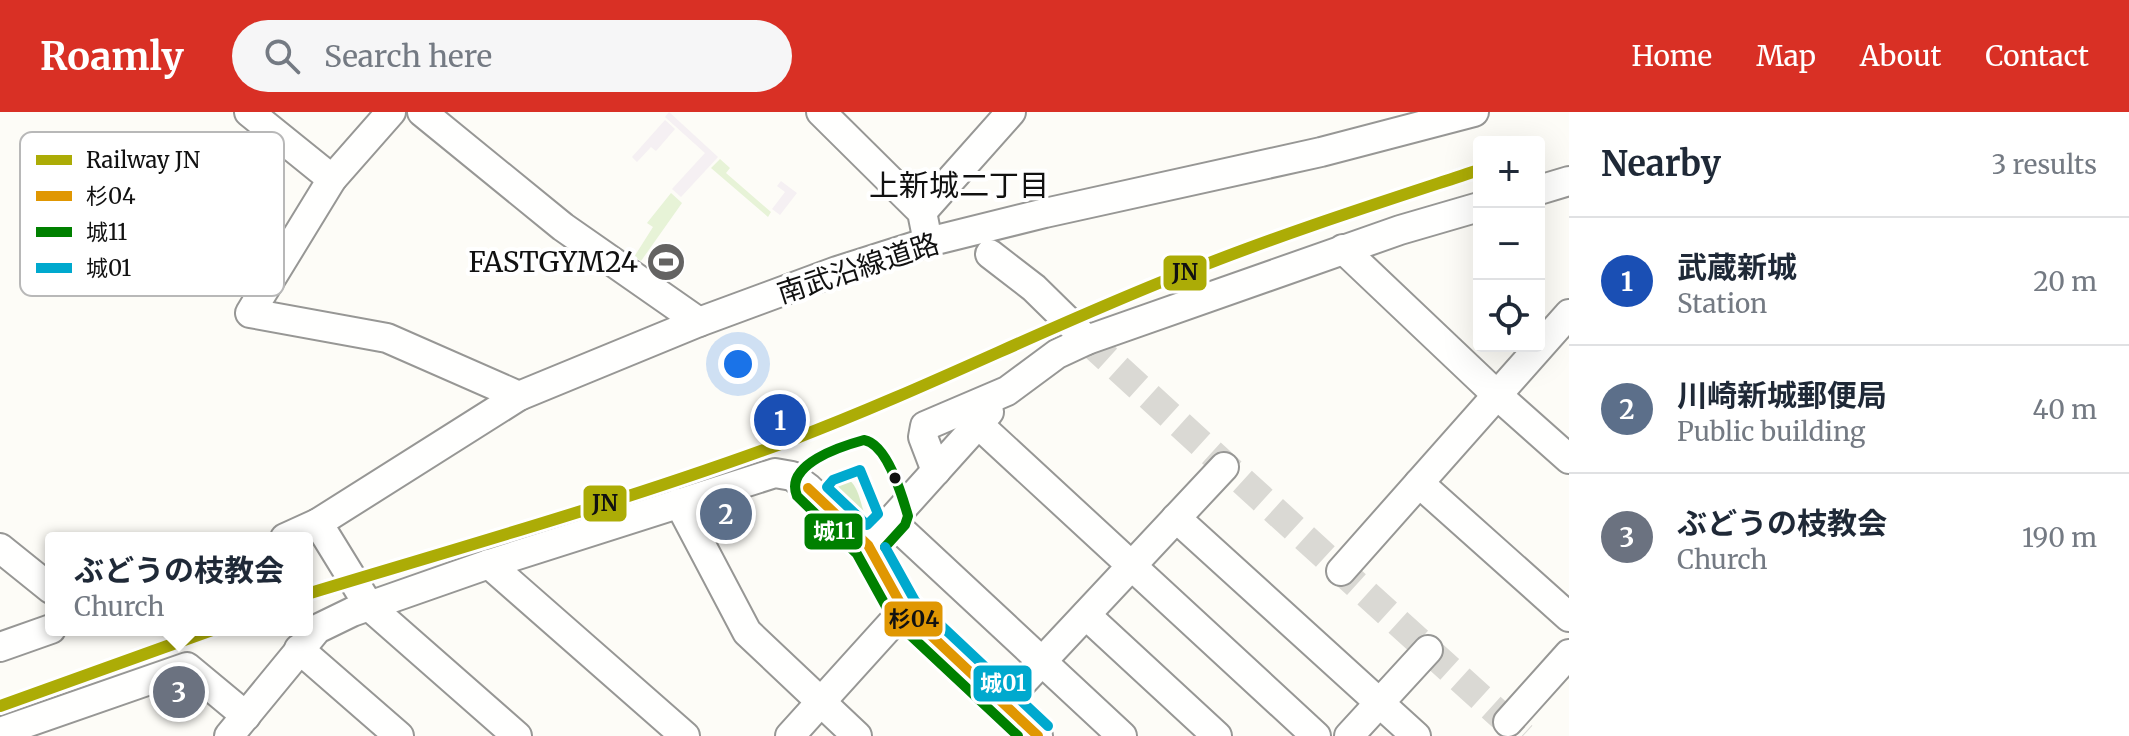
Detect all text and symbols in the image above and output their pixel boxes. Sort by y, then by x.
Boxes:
search box [232,20,792,92]
text: Roamly [40,33,184,80]
icon: search [260,34,304,78]
text: Search here [324,37,492,75]
text: Home [1631,38,1712,74]
text: Map [1756,38,1816,74]
text: About [1860,38,1941,74]
text: Contact [1985,38,2089,74]
legend [20,132,284,296]
map controls [1473,136,1545,352]
button: + [1473,136,1545,208]
text: Nearby [1601,143,1721,185]
text: Railway JN [86,146,200,174]
text: 3 results [1992,148,2097,181]
district label: 上新城二丁目 [869,166,1049,204]
text: 杉04 [86,182,136,210]
button: − [1473,208,1545,280]
text: 城11 [86,218,127,246]
street label: 南武沿線道路 [773,225,943,311]
sports icon: FASTGYM24 [645,241,687,283]
place label: FASTGYM24 [468,244,638,280]
text: 武蔵新城 [1677,248,1797,286]
text: 城01 [86,254,131,282]
line badge: JN [1162,254,1208,292]
text: JN [1171,258,1199,286]
text: 1 [1621,265,1633,298]
text: 20 m [2033,265,2097,298]
button: locate [1473,280,1545,352]
text: Station [1677,287,1767,320]
your location [718,344,758,384]
text: 川崎新城郵便局 [1677,376,1887,414]
pin: 1 [754,390,806,450]
text: 2 [1619,393,1635,426]
text: 40 m [2033,393,2097,426]
text: Public building [1677,415,1866,448]
unlabelled marker [887,470,903,486]
line badge: JN [582,484,628,523]
pin: 2 [700,484,752,544]
text: JN [591,489,619,517]
text: ぶどうの枝教会 [1677,504,1887,542]
line badge: 城11 [803,512,864,551]
text: 城11 [813,517,855,545]
text: 3 [1620,521,1634,554]
text: 190 m [2022,521,2097,554]
popup [45,532,313,636]
text: Church [1677,543,1768,576]
text: ぶどうの枝教会 [74,551,284,589]
text: Church [74,590,165,623]
line badge: 杉04 [883,600,944,638]
text: 杉04 [889,605,939,633]
pin: 3 [153,662,205,722]
line badge: 城01 [972,664,1033,703]
text: 城01 [980,669,1026,697]

